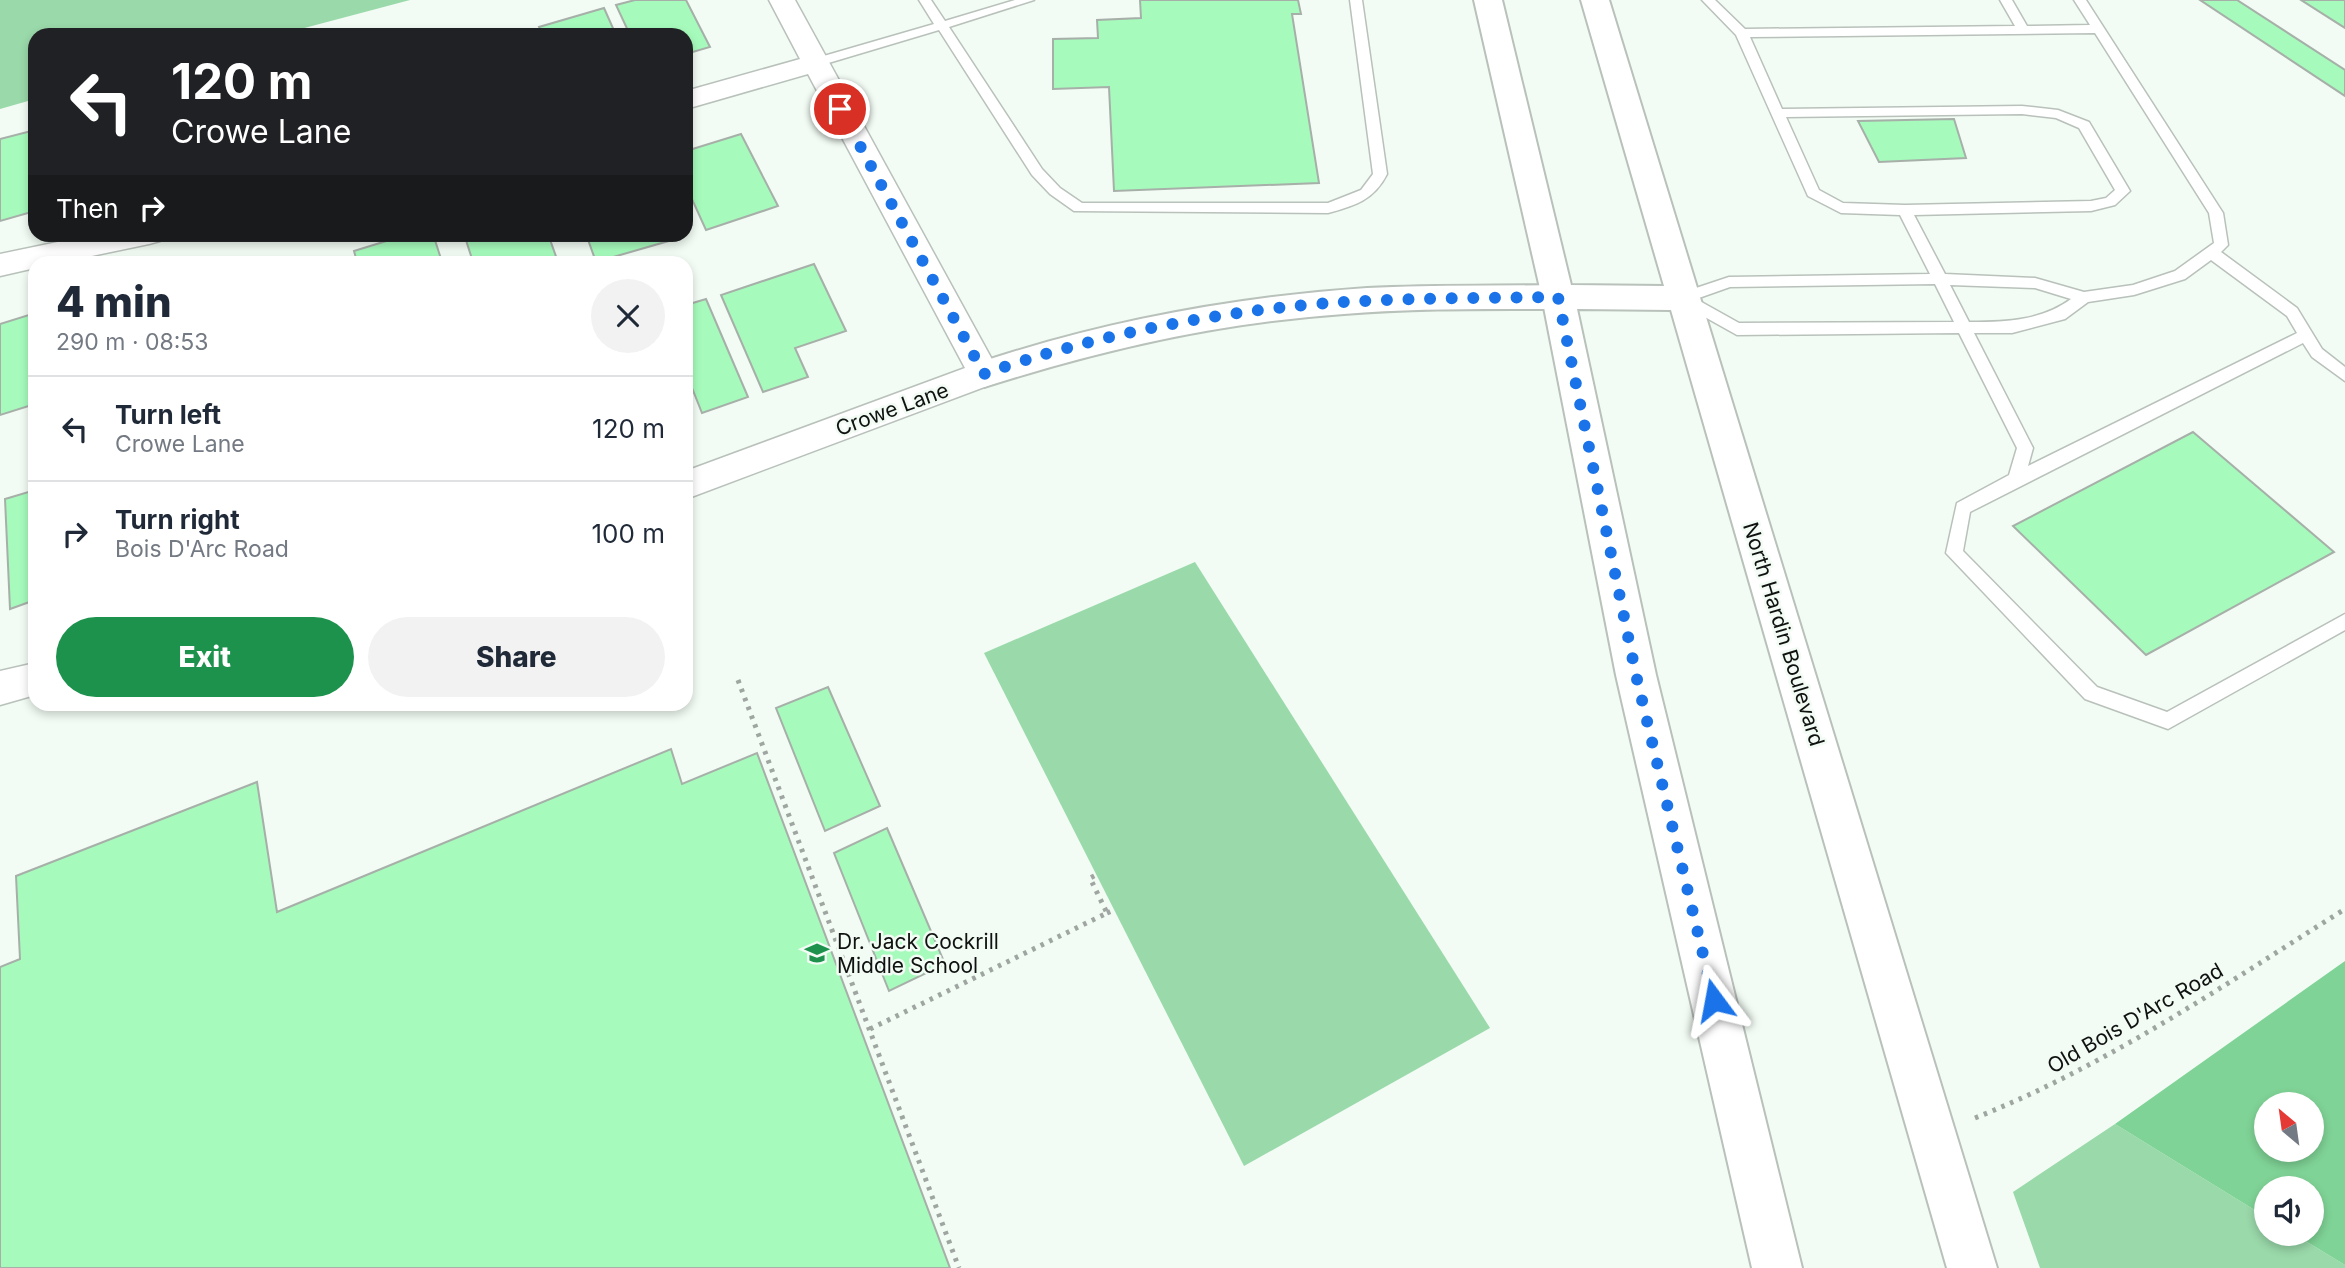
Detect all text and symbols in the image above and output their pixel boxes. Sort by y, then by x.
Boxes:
text: 120 m [171,52,312,111]
icon: left [56,56,147,147]
pin [810,79,870,139]
icon: arrive [821,90,859,128]
text: Crowe Lane [171,112,351,151]
icon: right [133,189,171,227]
text: Then [56,193,119,224]
text: 4 min [56,276,172,327]
button: close [591,279,665,353]
text: 290 m · 08:53 [56,328,209,356]
street label: Crowe Lane [832,377,952,441]
text: Turn left [115,399,221,430]
icon: left [56,410,94,448]
text: 120 m [592,413,665,444]
text: Crowe Lane [115,430,245,458]
text: Turn right [115,504,240,535]
icon: right [56,515,94,553]
text: 100 m [592,518,665,549]
street label: North Hardin Boulevard [1738,519,1830,749]
text: Bois D'Arc Road [115,535,289,563]
button: Exit [56,617,354,697]
button: Share [368,617,665,697]
place label: Dr. Jack Cockrill Middle School [837,929,999,978]
school or university icon: Dr. Jack Cockrill Middle School [803,939,831,967]
street label: Old Bois D'Arc Road [2043,957,2227,1079]
position arrow [1677,963,1751,1037]
north arrow [2254,1092,2324,1162]
map controls [2254,1092,2324,1246]
button: sound [2254,1176,2324,1246]

